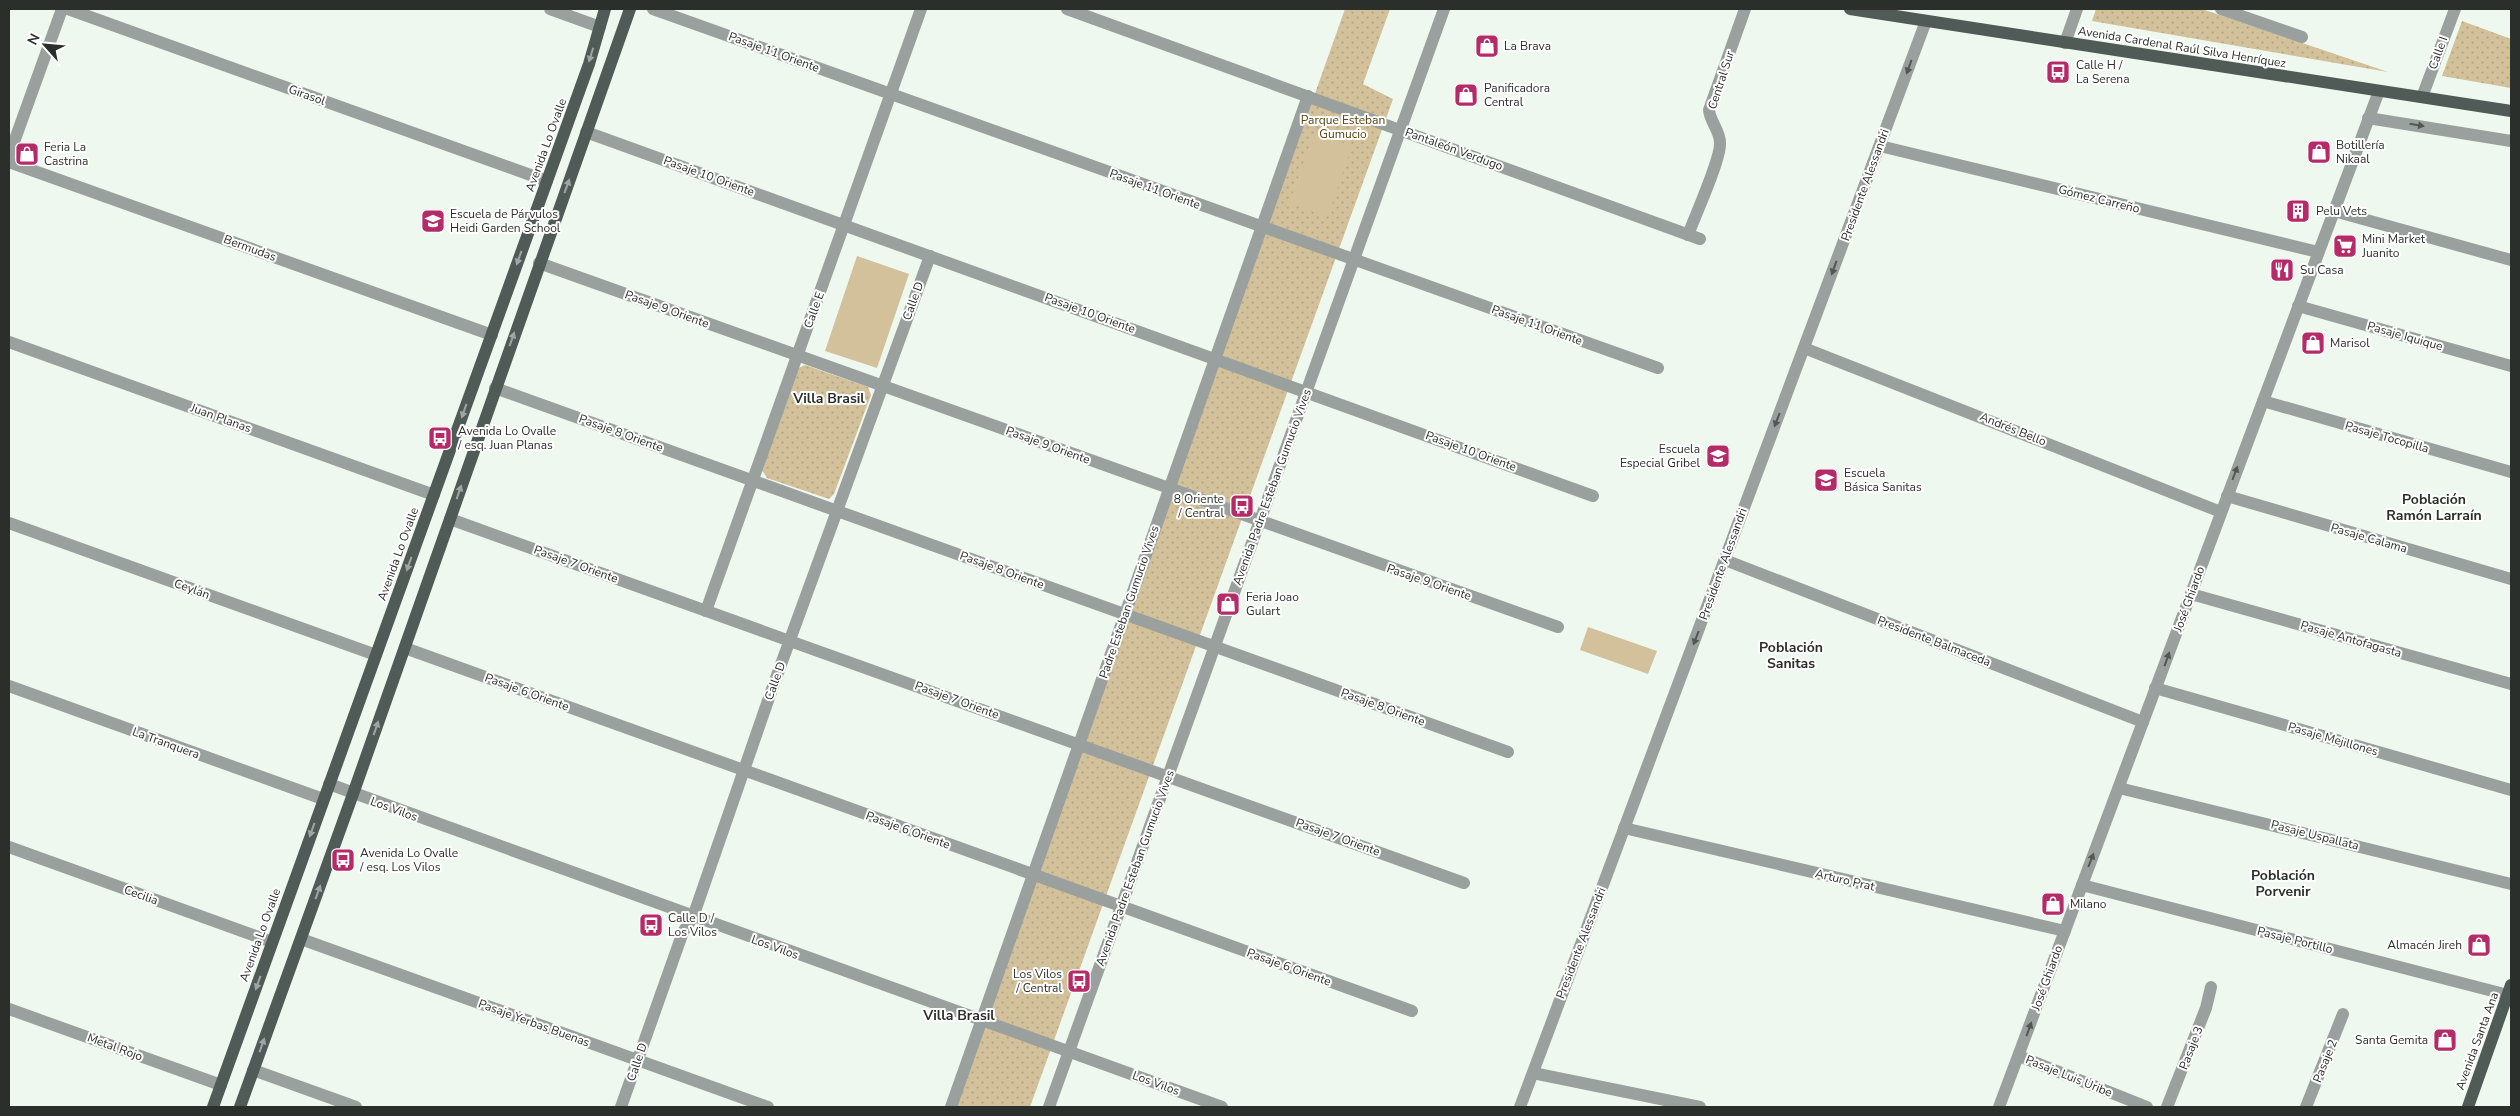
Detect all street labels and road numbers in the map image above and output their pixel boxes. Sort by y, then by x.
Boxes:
street label: Avenida Cardenal Raúl Silva Henríquez [2077,23,2288,71]
street label: Pasaje 11 Oriente [726,28,822,76]
street label: Calle I [2425,34,2451,72]
street label: Central Sur [1704,48,1738,111]
street label: Girasol [286,81,328,109]
street label: Avenida Lo Ovalle [522,96,570,194]
street label: Pantaleón Verdugo [1403,124,1505,174]
street label: Presidente Alessandri [1837,127,1893,243]
street label: Pasaje 10 Oriente [661,152,757,200]
street label: Pasaje 11 Oriente [1107,165,1203,213]
street label: Gómez Carreño [2057,181,2142,217]
street label: Bermudas [221,231,279,265]
street label: Calle D [899,280,927,322]
street label: Pasaje 9 Oriente [623,286,711,332]
street label: Pasaje 10 Oriente [1042,289,1138,337]
street label: Calle E [800,290,828,330]
street label: Pasaje 11 Oriente [1489,301,1585,349]
street label: Pasaje Iquique [2365,318,2445,354]
street label: Avenida Padre Esteban Gumucio Vives [1229,387,1315,587]
street label: Juan Planas [188,399,254,436]
street label: Andrés Bello [1977,408,2049,450]
street label: Pasaje 8 Oriente [577,410,665,456]
street label: Pasaje Tocopilla [2343,417,2431,457]
street label: Pasaje 9 Oriente [1004,422,1092,468]
street label: Pasaje 10 Oriente [1423,427,1519,475]
street label: Avenida Lo Ovalle [374,505,422,603]
street label: Presidente Alessandri [1695,506,1751,622]
street label: Pasaje Calama [2329,519,2409,557]
street label: Padre Esteban Gumucio Vives [1095,523,1163,681]
street label: Pasaje 7 Oriente [532,541,620,587]
street label: Pasaje 8 Oriente [958,547,1046,593]
street label: Pasaje 9 Oriente [1385,560,1473,604]
street label: José Ghiardo [2169,564,2208,635]
street label: Ceylán [172,575,212,603]
street label: Presidente Balmaceda [1875,612,1993,670]
street label: Pasaje Antofagasta [2299,617,2403,661]
street label: Calle D [761,660,789,702]
street label: Pasaje 6 Oriente [483,669,571,715]
street label: Pasaje 7 Oriente [913,677,1001,723]
street label: Pasaje 8 Oriente [1339,684,1427,730]
street label: Pasaje Mejillones [2286,718,2380,760]
street label: La Tranquera [130,723,202,763]
street label: Avenida Padre Esteban Gumucio Vives [1092,768,1178,968]
street label: Los Vilos [368,793,420,825]
street label: Pasaje 6 Oriente [864,807,952,853]
street label: Pasaje 7 Oriente [1294,814,1382,860]
street label: Pasaje Uspallata [2269,816,2361,854]
street label: Arturo Prat [1814,865,1877,895]
street label: Cecilia [122,881,160,909]
street label: Presidente Alessandri [1552,885,1610,1001]
street label: Avenida Lo Ovalle [236,886,284,984]
street label: Pasaje Portillo [2256,923,2335,957]
street label: Los Vilos [749,931,801,963]
street label: José Ghiardo [2027,943,2066,1014]
street label: Pasaje 6 Oriente [1245,944,1333,990]
street label: Avenida Santa Ana [2452,990,2502,1092]
street label: Pasaje Yerbas Buenas [476,995,592,1051]
street label: Pasaje 3 [2175,1024,2207,1072]
street label: Metal Rojo [85,1030,145,1065]
street label: Pasaje 2 [2309,1037,2341,1085]
street label: Calle D [623,1041,651,1083]
street label: Pasaje Luis Uribe [2023,1051,2115,1101]
street label: Los Vilos [1130,1067,1182,1099]

